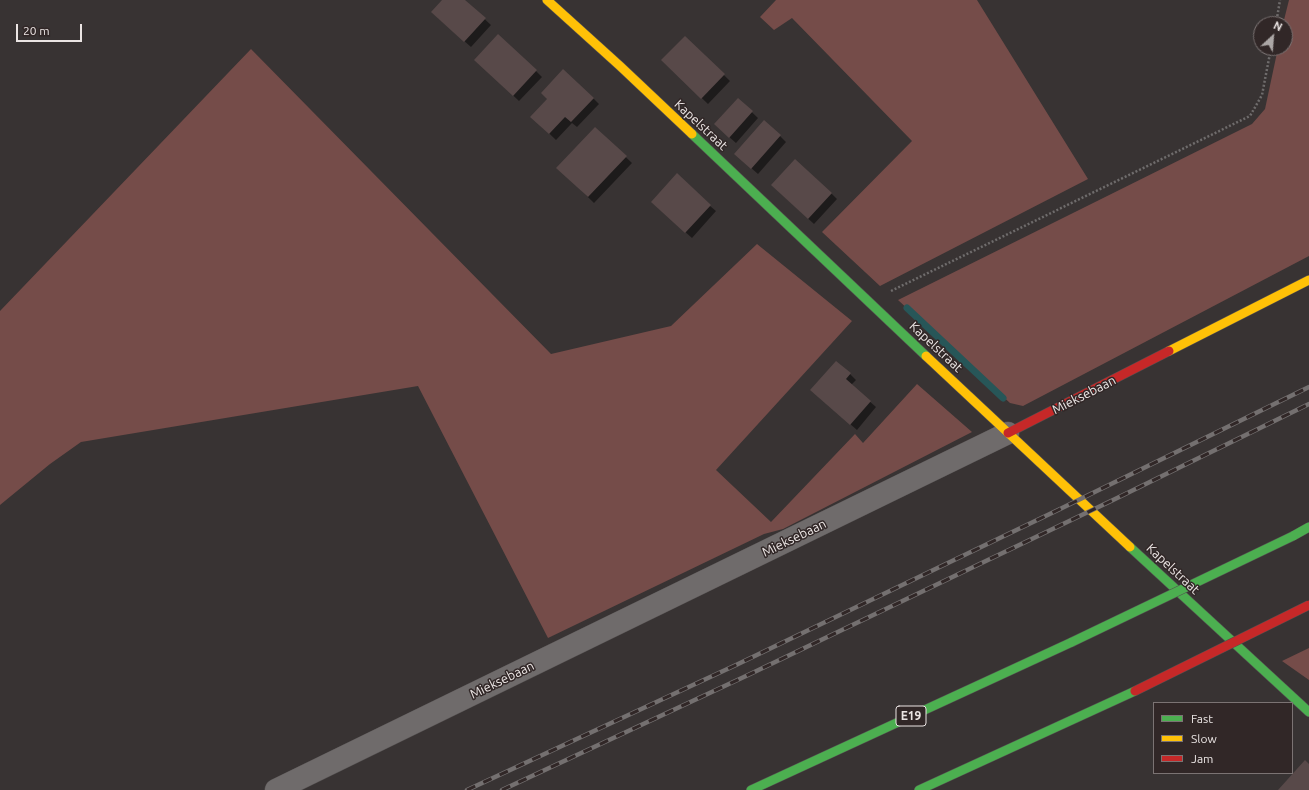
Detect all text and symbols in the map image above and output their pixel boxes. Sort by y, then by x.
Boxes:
scale bar [18,16,84,42]
north arrow [1253,16,1293,56]
text: N [1271,19,1284,33]
text: 20 m [23,24,50,37]
street label: Kapelstraat [671,96,731,154]
street label: Kapelstraat [906,318,966,376]
street label: Mieksebaan [1050,372,1118,418]
street label: Mieksebaan [759,516,829,560]
street label: Kapelstraat [1143,540,1203,598]
street label: Mieksebaan [467,658,537,702]
legend [1153,702,1293,774]
road number: E19 [896,706,926,726]
text: Fast [1191,712,1213,725]
text: Slow [1191,732,1217,745]
text: Jam [1191,752,1213,765]

